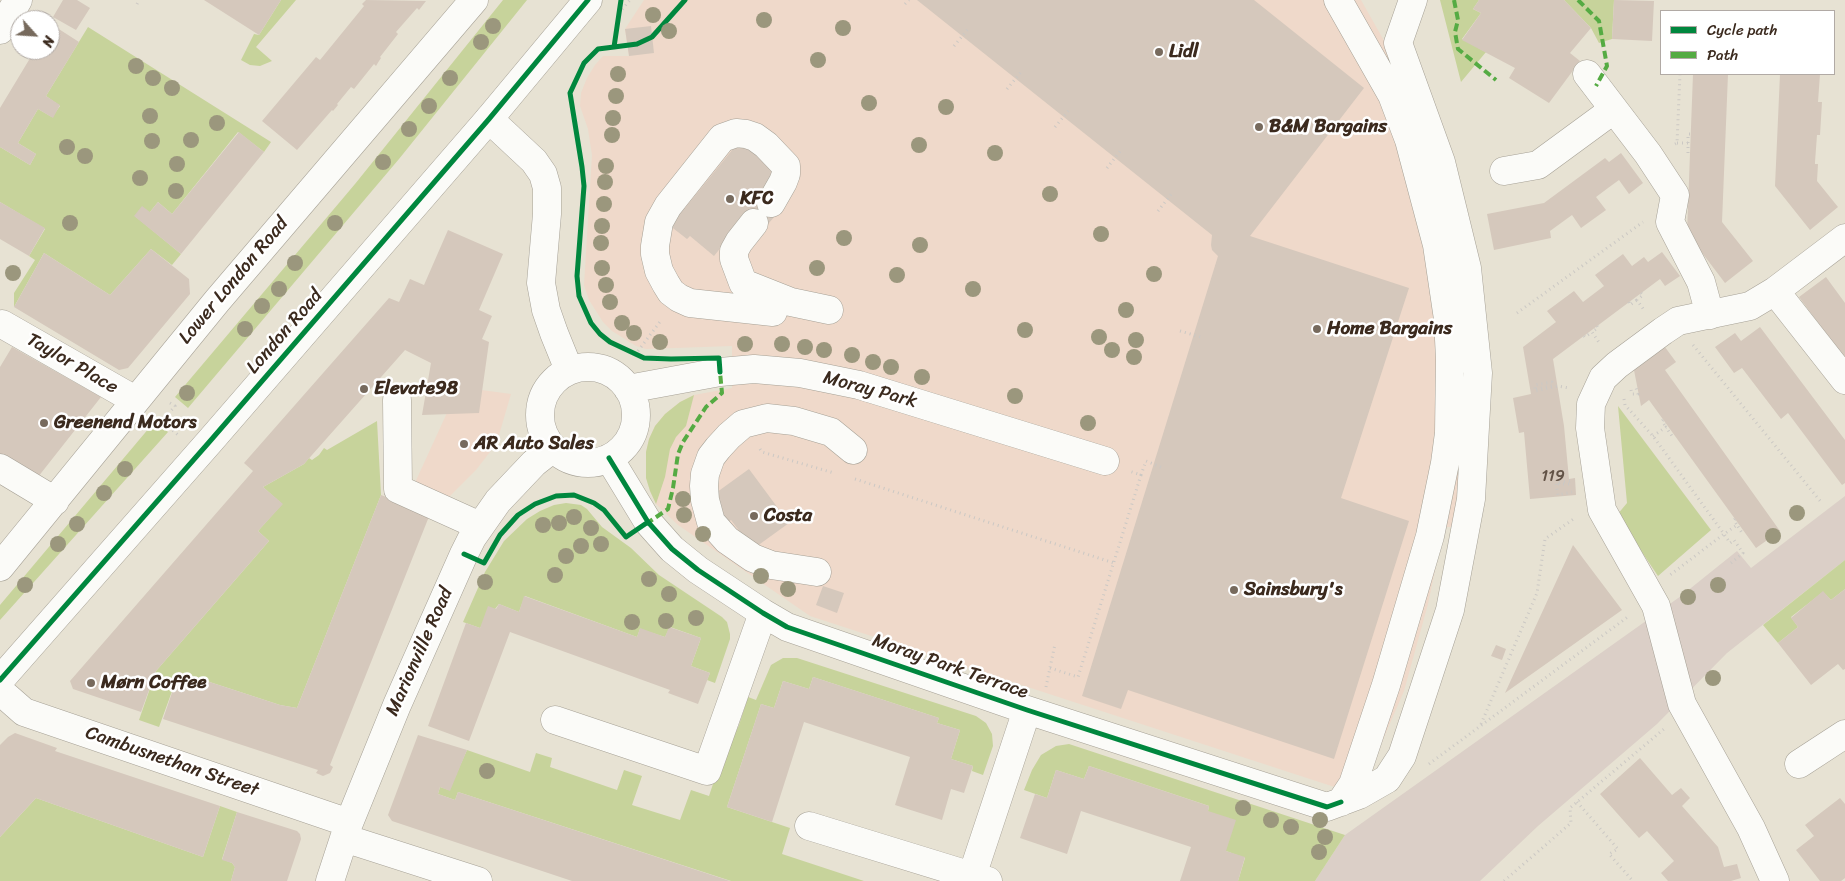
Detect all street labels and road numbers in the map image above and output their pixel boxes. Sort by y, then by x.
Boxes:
street label: Lower London Road [174,213,294,349]
street label: London Road [242,285,328,379]
street label: Taylor Place [22,329,122,399]
street label: Moray Park [821,367,919,413]
street label: Marionville Road [382,584,458,720]
street label: Moray Park Terrace [869,630,1031,704]
street label: Cambusnethan Street [82,722,262,802]

